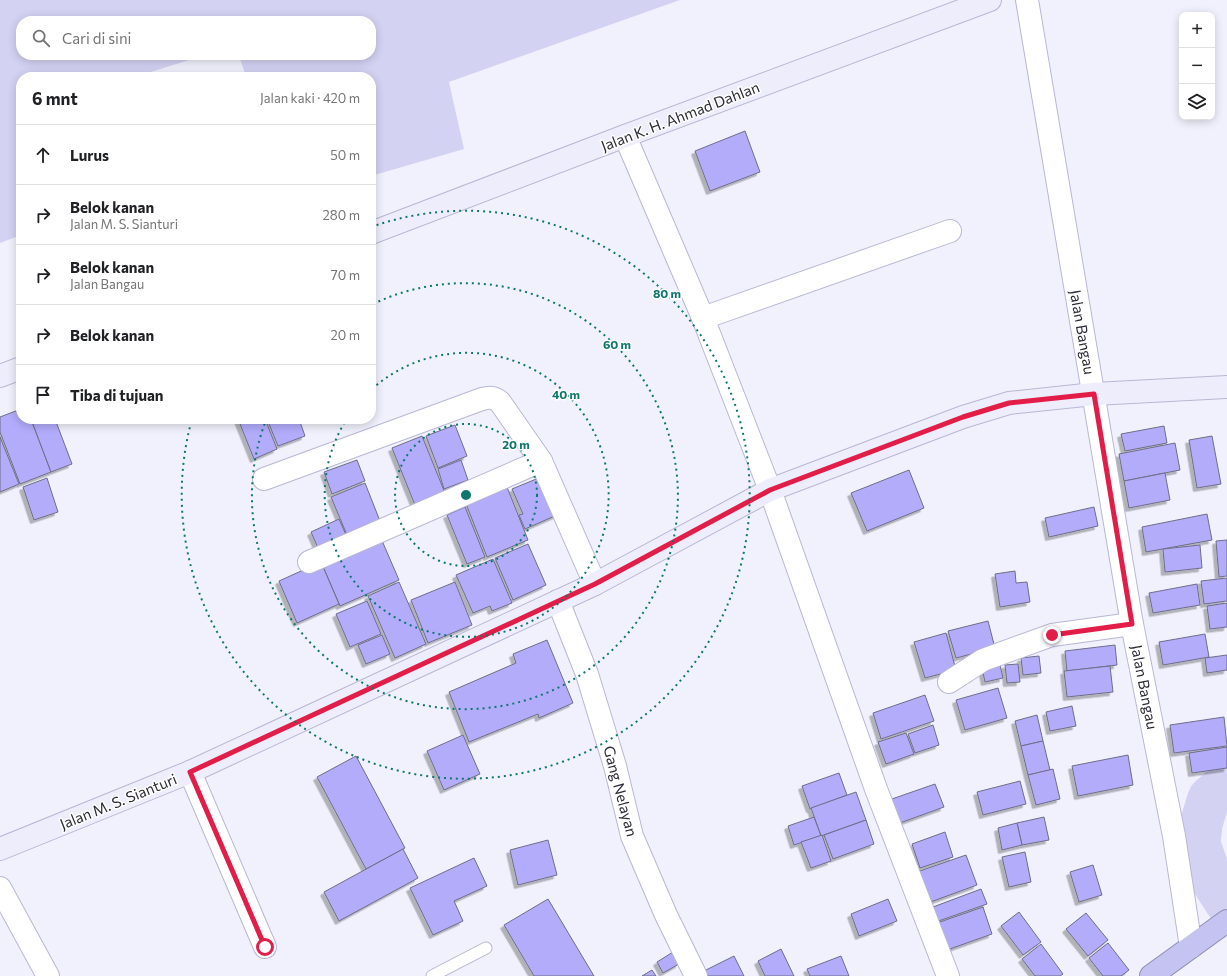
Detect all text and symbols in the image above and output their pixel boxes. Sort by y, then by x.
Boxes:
map controls [1179,12,1215,120]
button: + [1179,12,1215,48]
search box [16,16,376,60]
icon: search [30,27,52,49]
text: Cari di sini [62,29,131,47]
button: − [1179,48,1215,84]
street label: Jalan K. H. Ahmad Dahlan [598,77,762,155]
button: layers [1179,84,1215,120]
text: 6 mnt [32,88,78,109]
text: Jalan kaki · 420 m [260,90,360,106]
icon: ahead [32,144,54,166]
text: Lurus [70,146,109,164]
text: 50 m [330,147,360,163]
text: Belok kanan [70,198,154,216]
icon: right [32,204,54,226]
text: 280 m [323,207,360,223]
text: Jalan M. S. Sianturi [70,216,178,232]
text: Belok kanan [70,258,154,276]
icon: right [32,264,54,286]
text: 70 m [331,267,360,283]
text: Jalan Bangau [70,276,144,292]
text: 80 m [653,286,681,300]
street label: Jalan Bangau [1067,288,1099,376]
icon: right [32,324,54,346]
text: Belok kanan [70,326,154,344]
text: 20 m [331,327,360,343]
text: 60 m [603,337,631,351]
icon: arrive [32,384,54,406]
text: Tiba di tujuan [70,386,164,404]
text: 40 m [552,387,580,401]
text: 20 m [502,437,530,451]
centre of rings [459,488,473,502]
route end [1043,626,1061,644]
street label: Jalan Bangau [1128,643,1162,731]
street label: Gang Nelayan [600,744,642,838]
street label: Jalan M. S. Sianturi [57,769,179,833]
route start [256,938,274,956]

